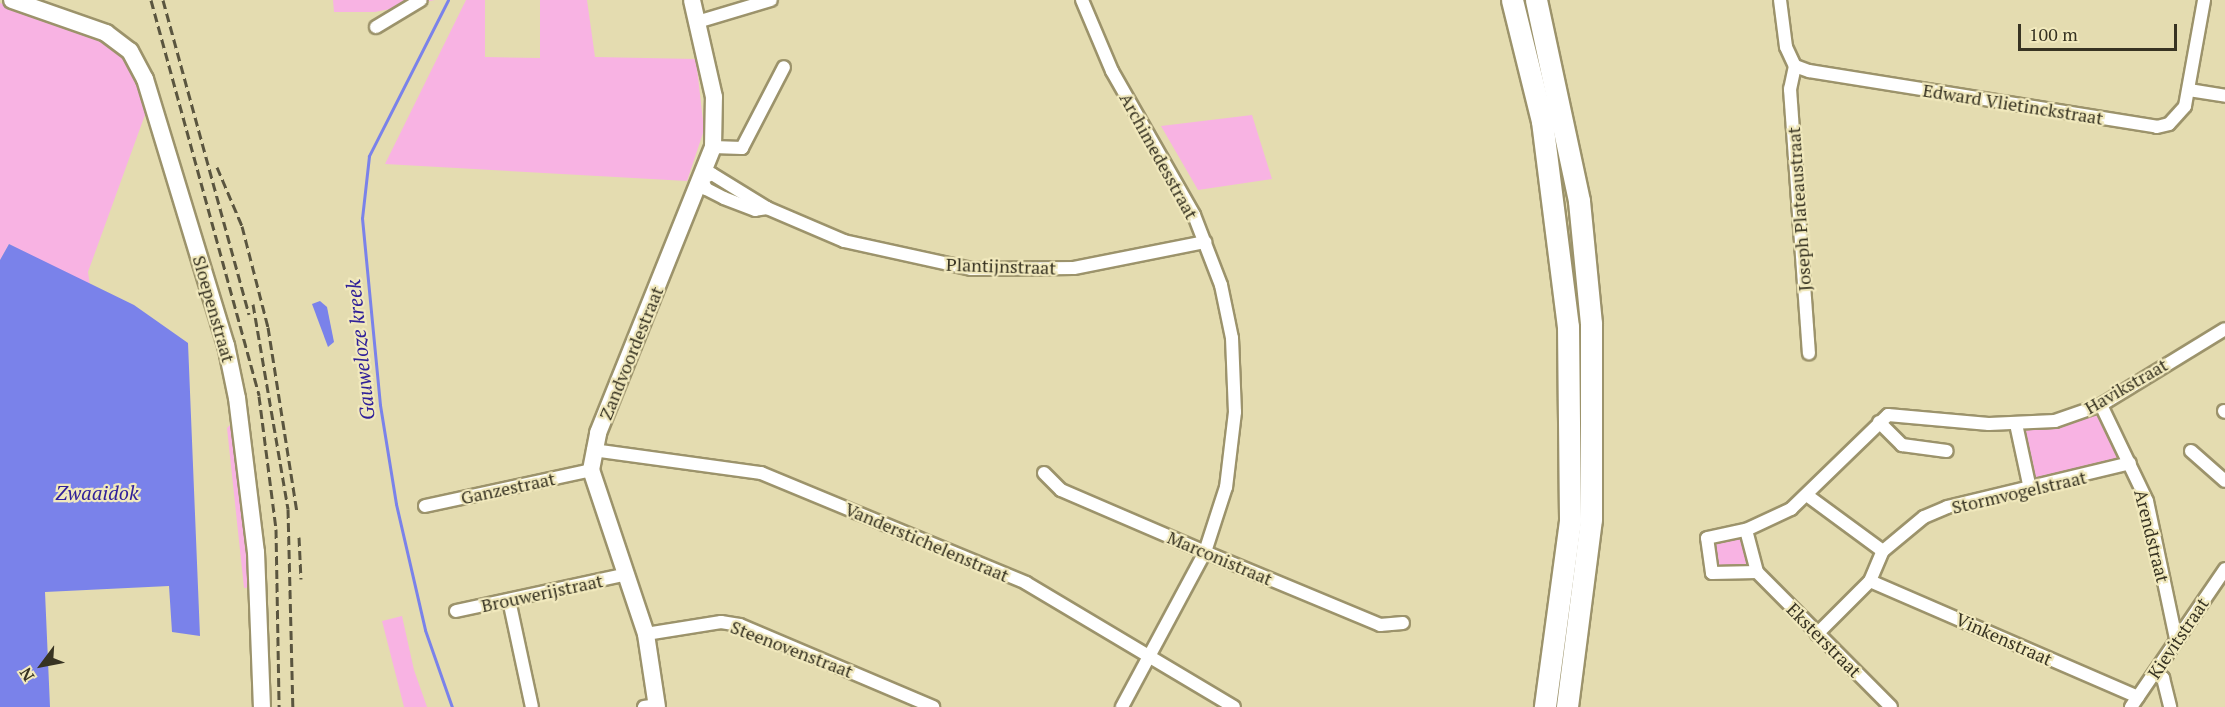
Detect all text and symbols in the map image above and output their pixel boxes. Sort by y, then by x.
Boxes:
scale bar [2021,12,2180,50]
text: 100 m [2029,22,2078,46]
street label: Edward Vlietinckstraat [1921,79,2105,129]
street label: Archimedesstraat [1115,89,1203,223]
street label: Joseph Plateaustraat [1782,126,1816,292]
street label: Sloepenstraat [188,253,240,365]
street label: Plantijnstraat [946,253,1056,279]
water label: Gauweloze kreek [341,278,379,422]
street label: Zandvoordestraat [594,283,668,423]
street label: Havikstraat [2081,354,2171,418]
street label: Stormvogelstraat [1950,466,2088,518]
street label: Ganzestraat [459,467,557,509]
water label: Zwaaidok [55,480,139,504]
street label: Arendstraat [2130,487,2174,585]
street label: Vanderstichelenstraat [842,498,1012,586]
street label: Marconistraat [1164,526,1276,590]
street label: Brouwerijstraat [479,570,605,616]
street label: Kievitstraat [2143,593,2213,683]
street label: Eksterstraat [1782,598,1866,682]
street label: Vinkenstraat [1952,608,2056,670]
street label: Steenovenstraat [728,616,856,682]
north arrow [12,635,72,695]
text: N [14,664,39,686]

